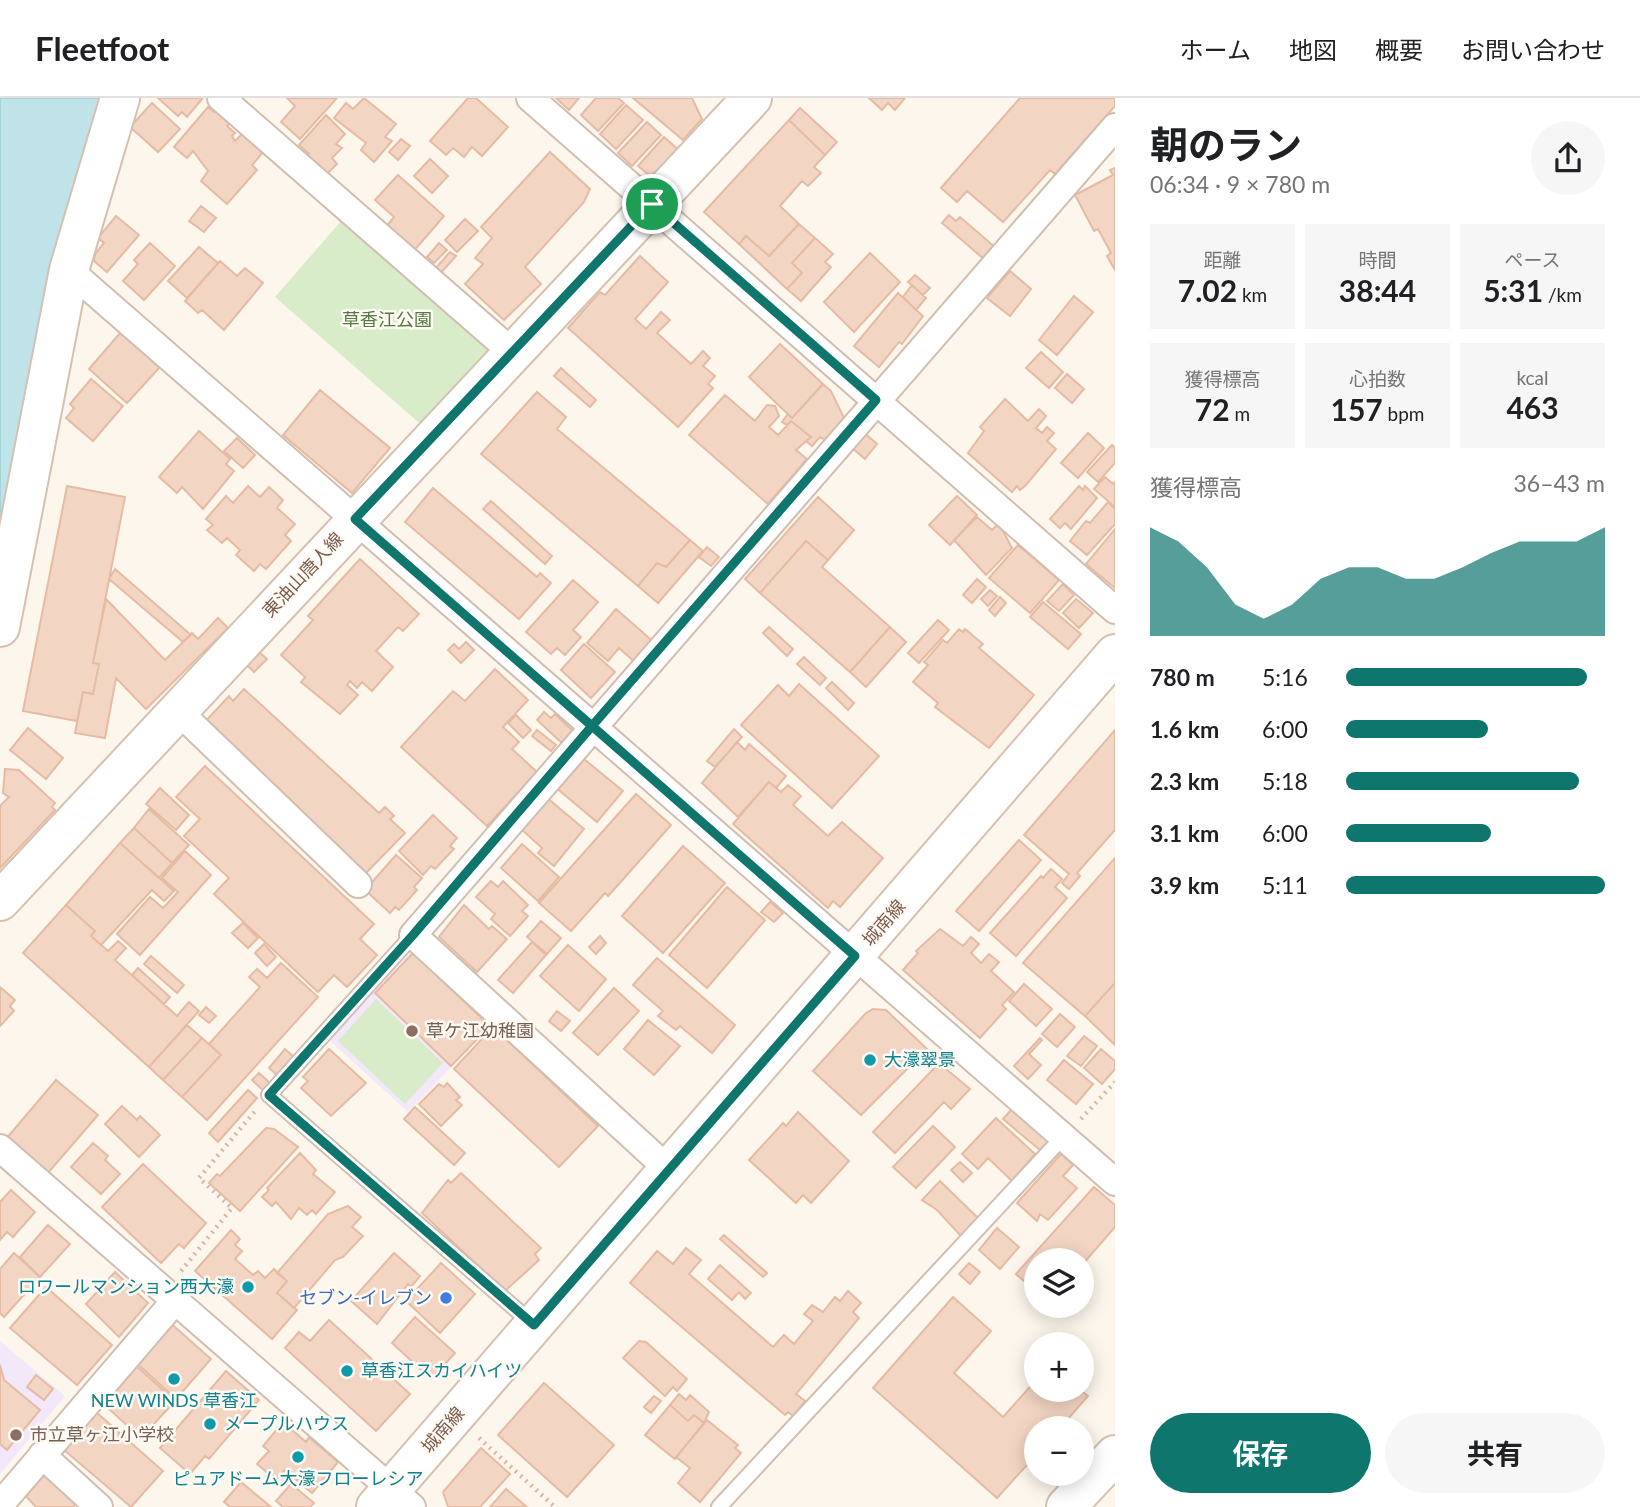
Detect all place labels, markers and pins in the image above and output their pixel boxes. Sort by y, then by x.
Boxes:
pin [622,174,682,234]
place label: 草ケ江幼稚園 [426,1019,534,1041]
marker: 草ケ江幼稚園 [404,1023,420,1039]
place label: 大濠翠景 [884,1048,956,1070]
marker: 大濠翠景 [862,1052,878,1068]
place label: ロワールマンション西大濠 [18,1275,234,1297]
marker: ロワールマンション西大濠 [240,1279,256,1295]
place label: セブン-イレブン [299,1286,432,1308]
marker: セブン-イレブン [438,1290,454,1306]
place label: 草香江スカイハイツ [361,1359,522,1381]
marker: 草香江スカイハイツ [339,1363,355,1379]
marker: NEW WINDS 草香江 [166,1371,182,1387]
place label: NEW WINDS 草香江 [91,1389,257,1411]
place label: メープルハウス [224,1412,349,1434]
marker: メープルハウス [202,1416,218,1432]
place label: 市立草ヶ江小学校 [30,1423,174,1445]
marker: 市立草ヶ江小学校 [8,1427,24,1443]
marker: ピュアドーム大濠フローレシア [290,1449,306,1465]
place label: ピュアドーム大濠フローレシア [172,1467,424,1489]

